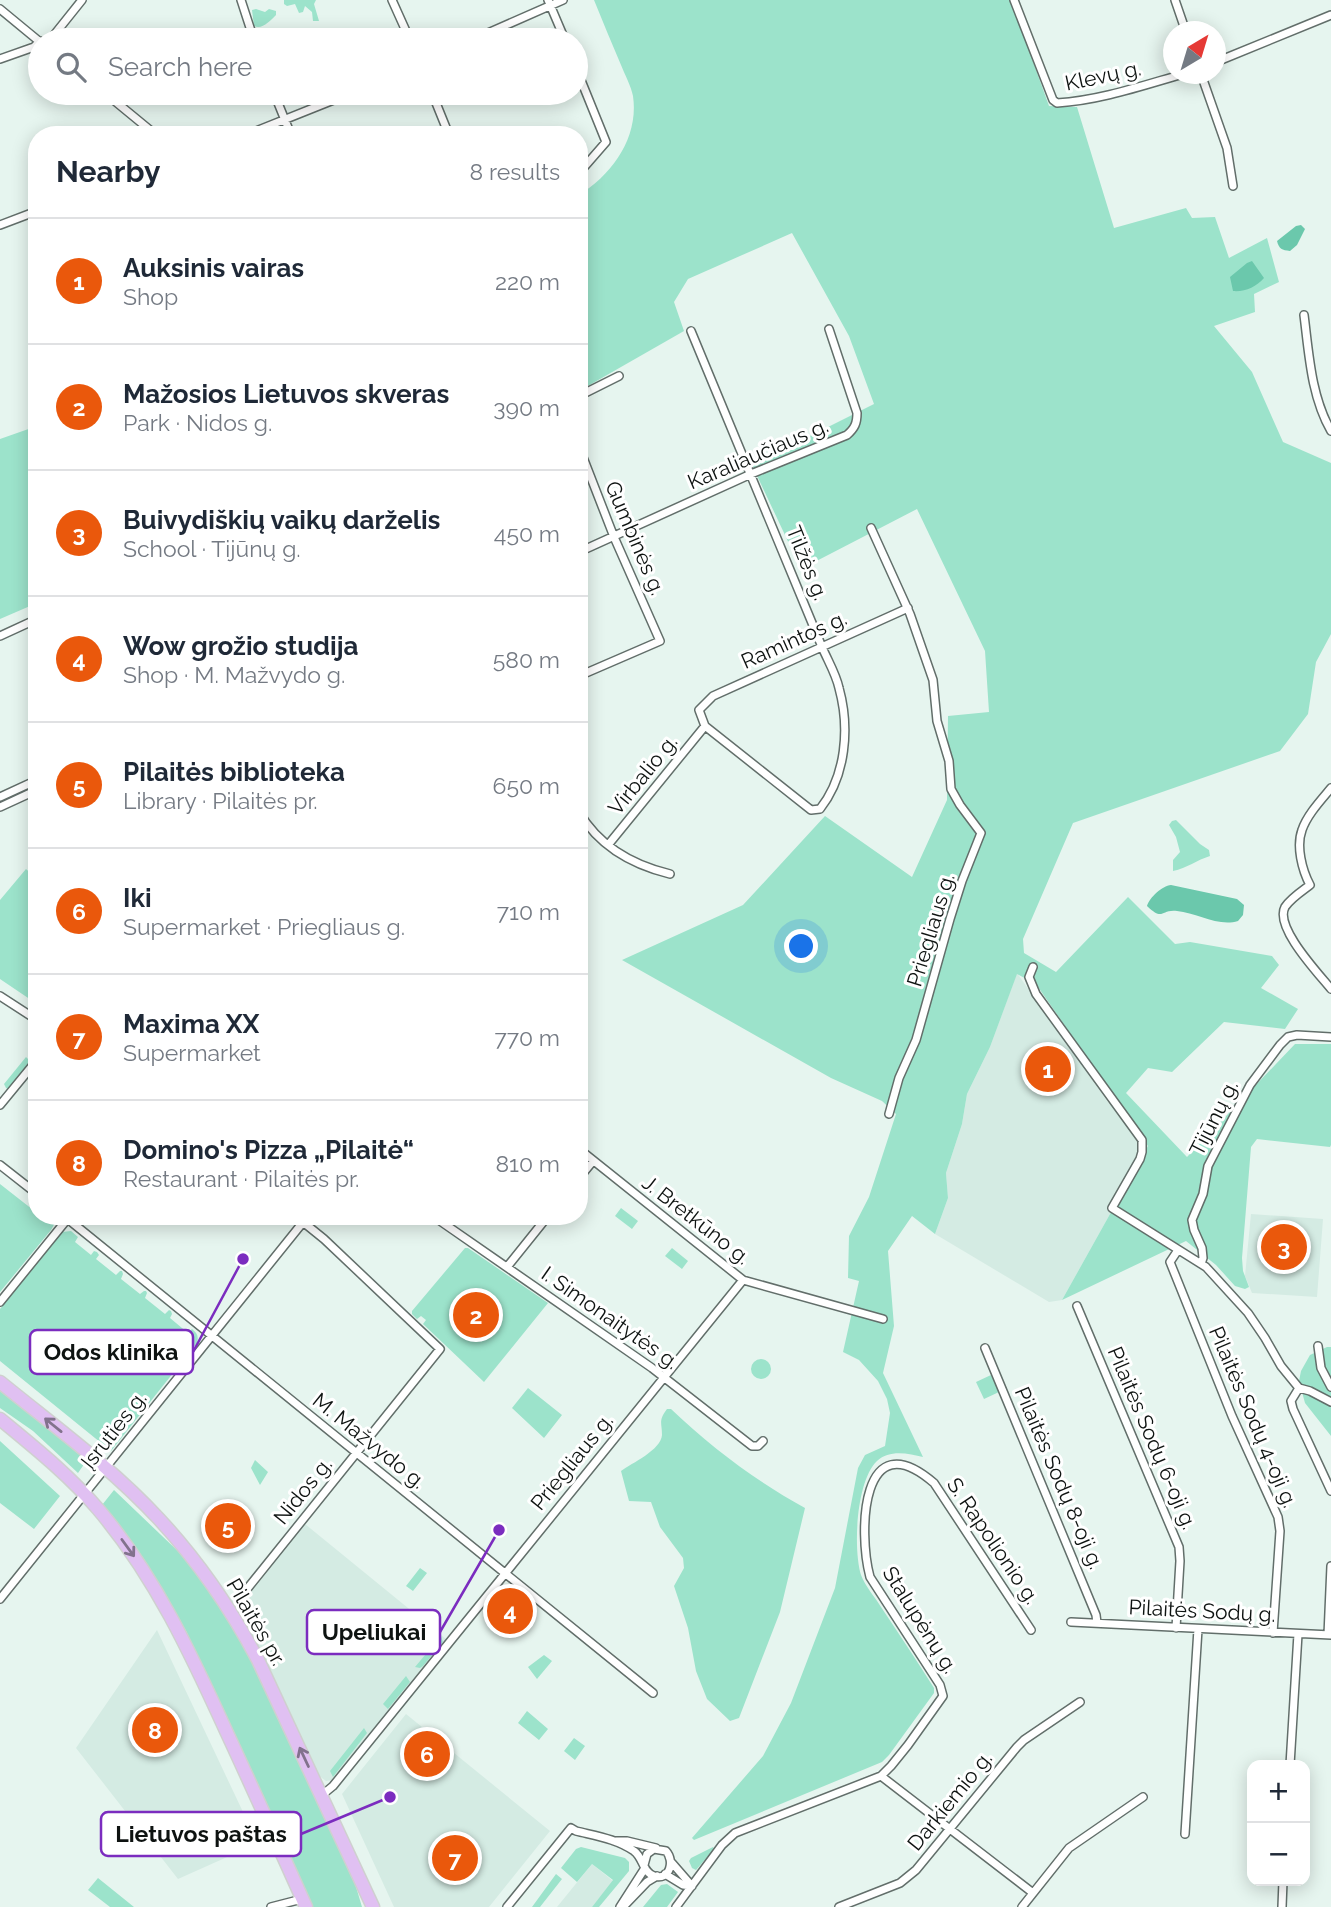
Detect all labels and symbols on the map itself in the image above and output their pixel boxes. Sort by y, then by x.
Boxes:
north arrow [1163,21,1226,84]
street label: Klevų g. [1063,55,1143,96]
street label: Karaliaučiaus g. [684,413,832,494]
street label: Gumbinės g. [600,477,671,599]
street label: Tilžės g. [781,522,834,604]
street label: Ramintos g. [737,605,850,674]
street label: Virbalio g. [603,730,682,820]
street label: Priegliaus g. [901,870,960,989]
your location [784,929,818,963]
pin: 1 [1025,1043,1071,1095]
street label: Tijūnų g. [1184,1076,1243,1160]
street label: J. Bretkūno g. [637,1170,755,1270]
pin: 3 [1261,1221,1307,1273]
street label: I. Simonaitytės g. [537,1261,684,1374]
pin: 2 [453,1289,499,1341]
street label: Pilaitės Sodų 4-oji g. [1204,1322,1303,1511]
callout: Odos klinika [30,1330,193,1374]
text: Odos klinika [44,1338,178,1365]
street label: Pilaitės Sodų 6-oji g. [1103,1343,1202,1533]
street label: Pilaitės Sodų 8-oji g. [1010,1383,1109,1573]
street label: Įsruties g. [76,1386,152,1473]
street label: M. Mažvydo g. [308,1388,431,1494]
street label: Priegliaus g. [525,1408,618,1515]
one-way arrow [44,1417,62,1433]
street label: Nidos g. [268,1452,337,1529]
street label: S. Rapolionio g. [942,1473,1045,1609]
pin: 5 [205,1500,251,1552]
one-way arrow [121,1538,135,1557]
street label: Stalupėnų g. [878,1562,963,1678]
street label: Pilaitės pr. [222,1574,291,1670]
pin: 4 [487,1585,533,1637]
street label: Pilaitės Sodų g. [1128,1594,1276,1627]
callout: Upeliukai [307,1610,440,1654]
text: Upeliukai [322,1618,426,1645]
pin: 8 [132,1704,178,1756]
pin: 6 [404,1728,450,1780]
street label: Darkiemio g. [902,1746,997,1855]
one-way arrow [297,1747,310,1768]
callout: Lietuvos paštas [101,1812,301,1856]
text: Lietuvos paštas [115,1820,287,1847]
pin: 7 [432,1832,478,1884]

